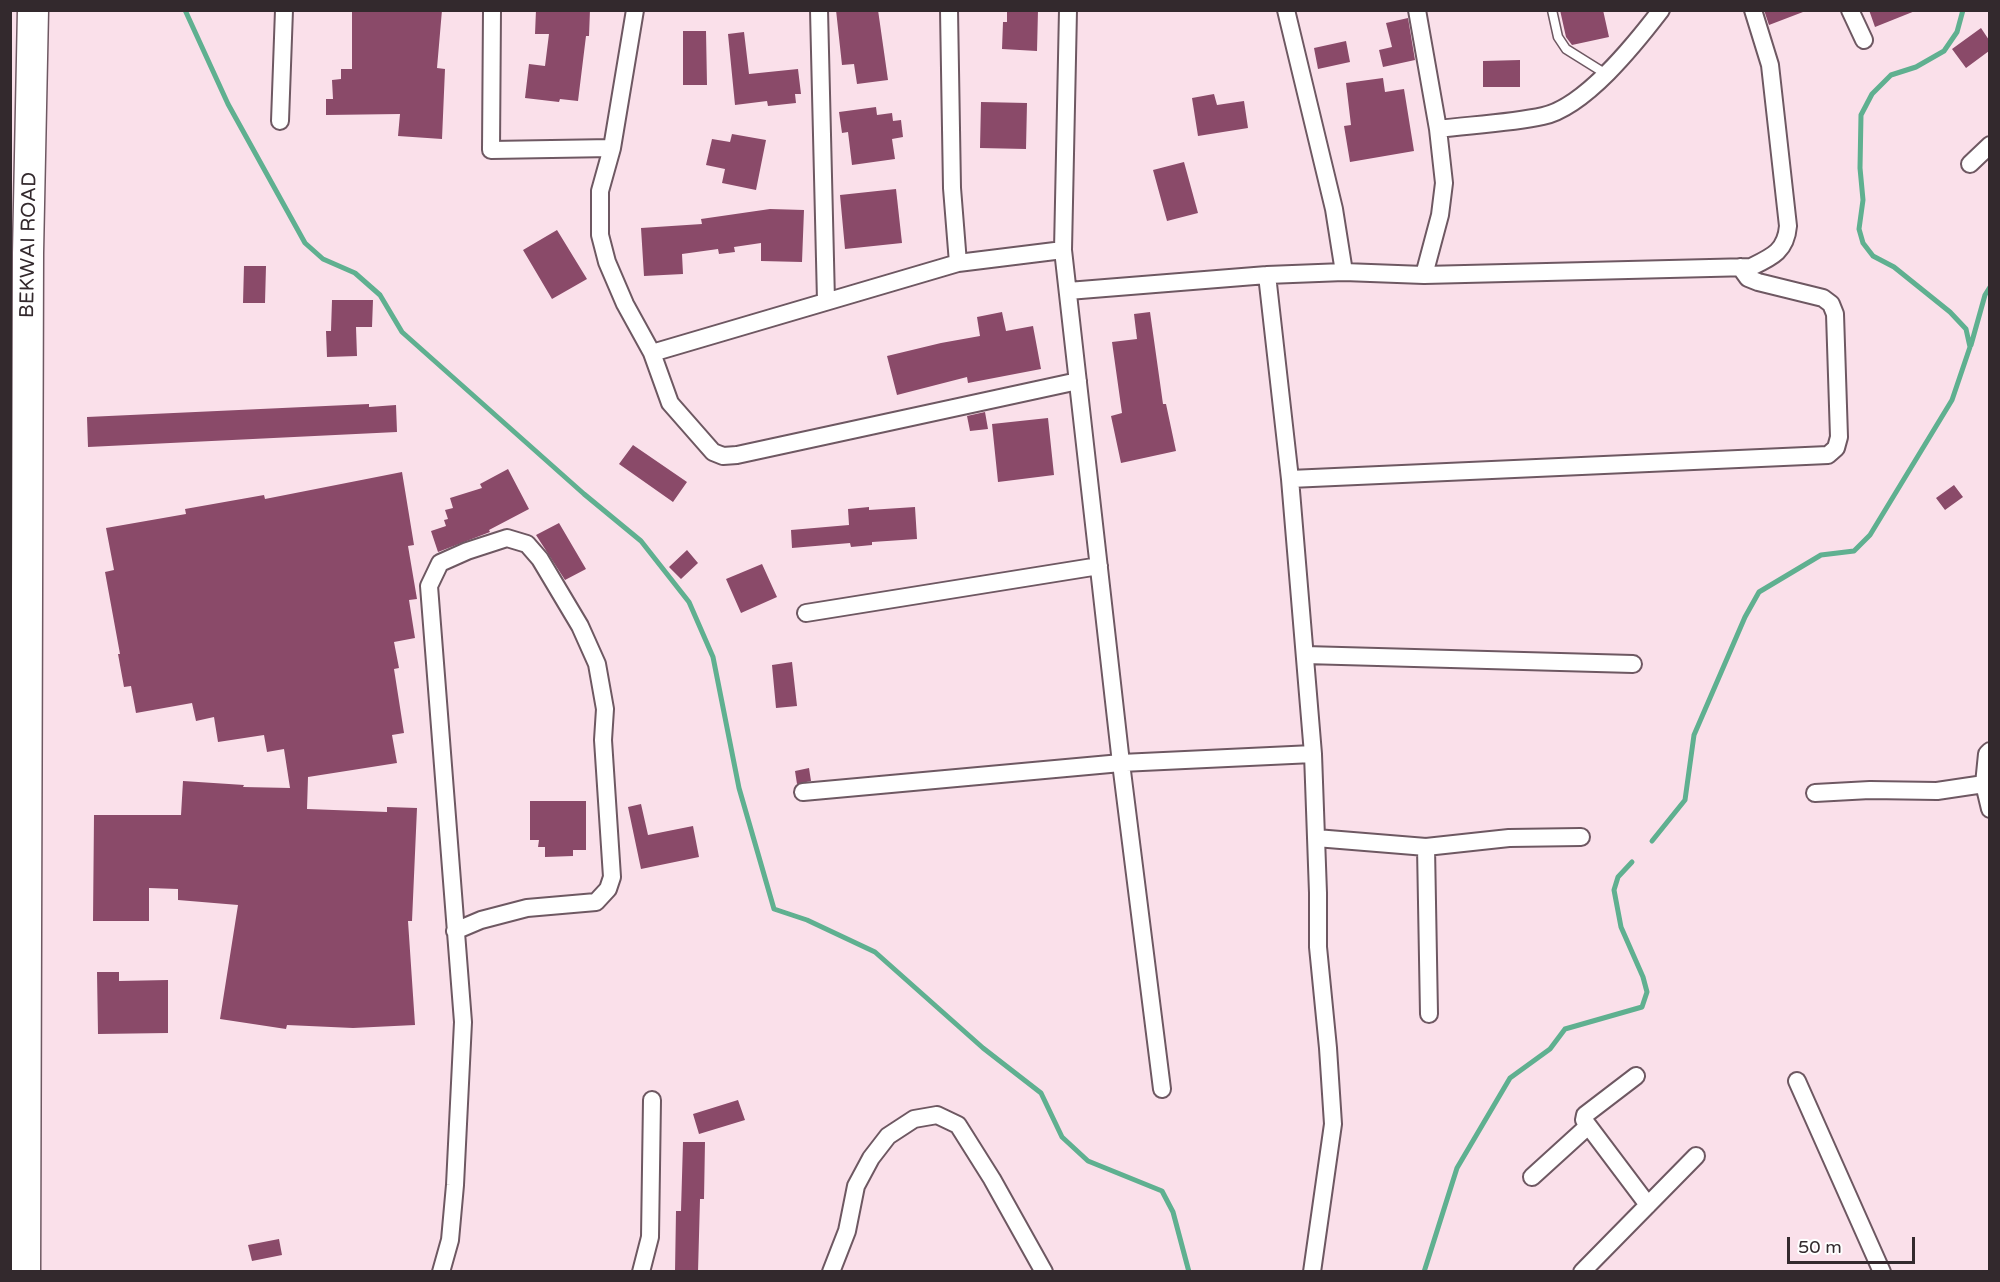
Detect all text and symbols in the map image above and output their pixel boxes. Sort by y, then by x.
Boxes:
street label: BEKWAI ROAD [16,172,42,318]
scale bar [1790,1225,1918,1263]
text: 50 m [1798,1236,1842,1258]

